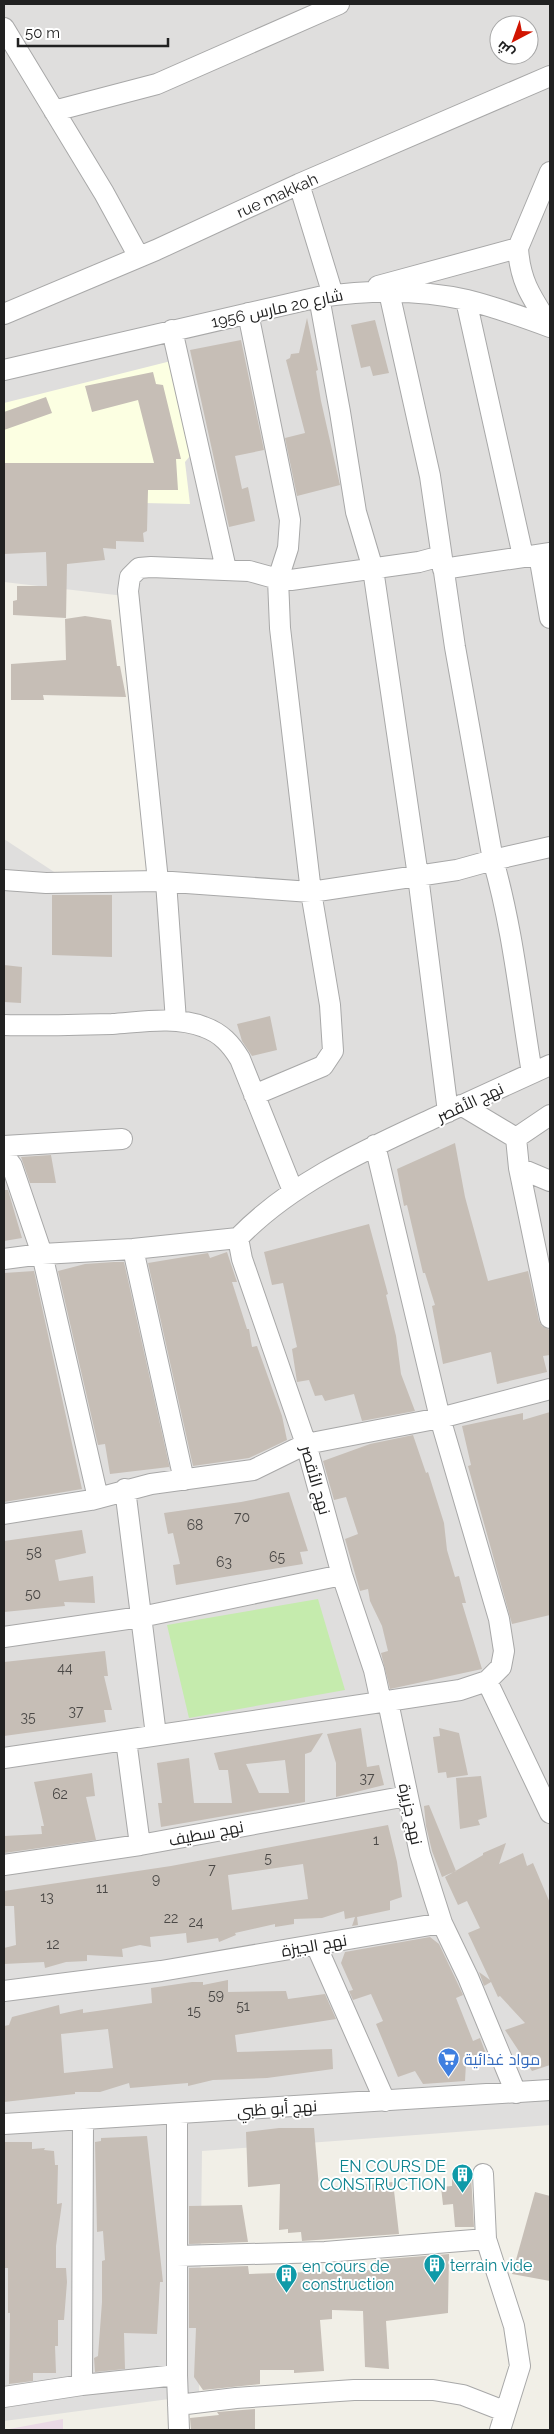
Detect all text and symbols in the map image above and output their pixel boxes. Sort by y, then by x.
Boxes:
scale bar [18,15,168,47]
north arrow [489,15,539,65]
text: 50 m [25,24,60,42]
text: ش [493,37,518,62]
street label: rue makkah [234,169,321,222]
street label: شارع 20 مارس 1956 [209,285,345,334]
street label: نهج الأقصر [433,1079,507,1128]
street label: نهج الأقصر [294,1442,334,1518]
house number: 70 [234,1509,250,1525]
house number: 68 [187,1517,203,1533]
house number: 58 [26,1545,42,1561]
house number: 65 [269,1549,285,1565]
house number: 63 [216,1554,232,1570]
house number: 50 [25,1586,41,1602]
house number: 44 [57,1660,73,1676]
house number: 37 [69,1703,84,1719]
house number: 35 [20,1709,36,1725]
house number: 37 [360,1770,375,1786]
street label: نهج جزيرة [393,1782,426,1847]
house number: 62 [52,1786,68,1802]
street label: نهج سطيف [167,1817,245,1852]
house number: 1 [373,1832,379,1848]
house number: 5 [264,1850,272,1866]
house number: 7 [208,1861,216,1877]
house number: 9 [152,1871,160,1887]
house number: 11 [96,1880,108,1896]
house number: 13 [40,1889,54,1905]
house number: 22 [164,1910,178,1926]
house number: 24 [189,1914,204,1930]
street label: نهج الجيزة [280,1930,349,1963]
house number: 12 [46,1936,60,1952]
house number: 59 [208,1987,224,2003]
house number: 51 [236,1998,250,2014]
house number: 15 [187,2003,201,2019]
supermarket icon: مواد غذائية [436,2047,460,2078]
place label: مواد غذائية [464,2050,540,2069]
street label: نهج أبو ظبي [236,2096,318,2125]
place label: EN COURS DE CONSTRUCTION [320,2157,446,2194]
building icon: EN COURS DE CONSTRUCTION [450,2163,474,2194]
building icon: terrain vide [422,2253,446,2284]
place label: terrain vide [450,2256,532,2275]
place label: en cours de construction [302,2257,394,2294]
building icon: en cours de construction [274,2263,298,2294]

